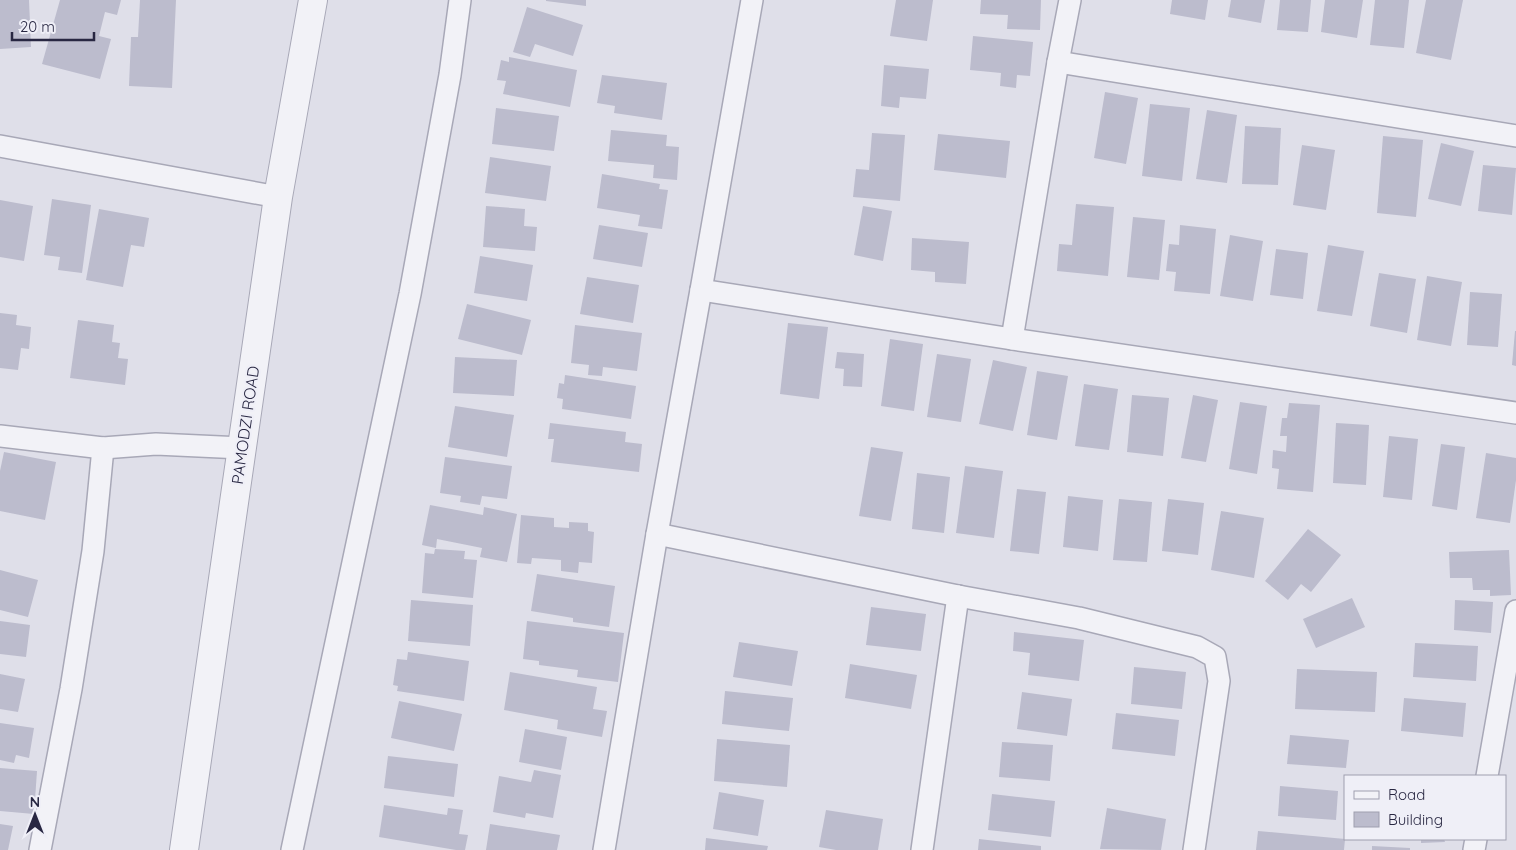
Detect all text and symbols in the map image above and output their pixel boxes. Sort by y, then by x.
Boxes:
scale bar [12,10,95,42]
text: 20 m [20,17,55,36]
street label: PAMODZI ROAD [227,365,263,485]
legend [1344,775,1506,840]
text: Road [1388,785,1425,804]
north arrow [10,790,60,840]
text: N [30,793,40,811]
text: Building [1388,810,1443,829]

